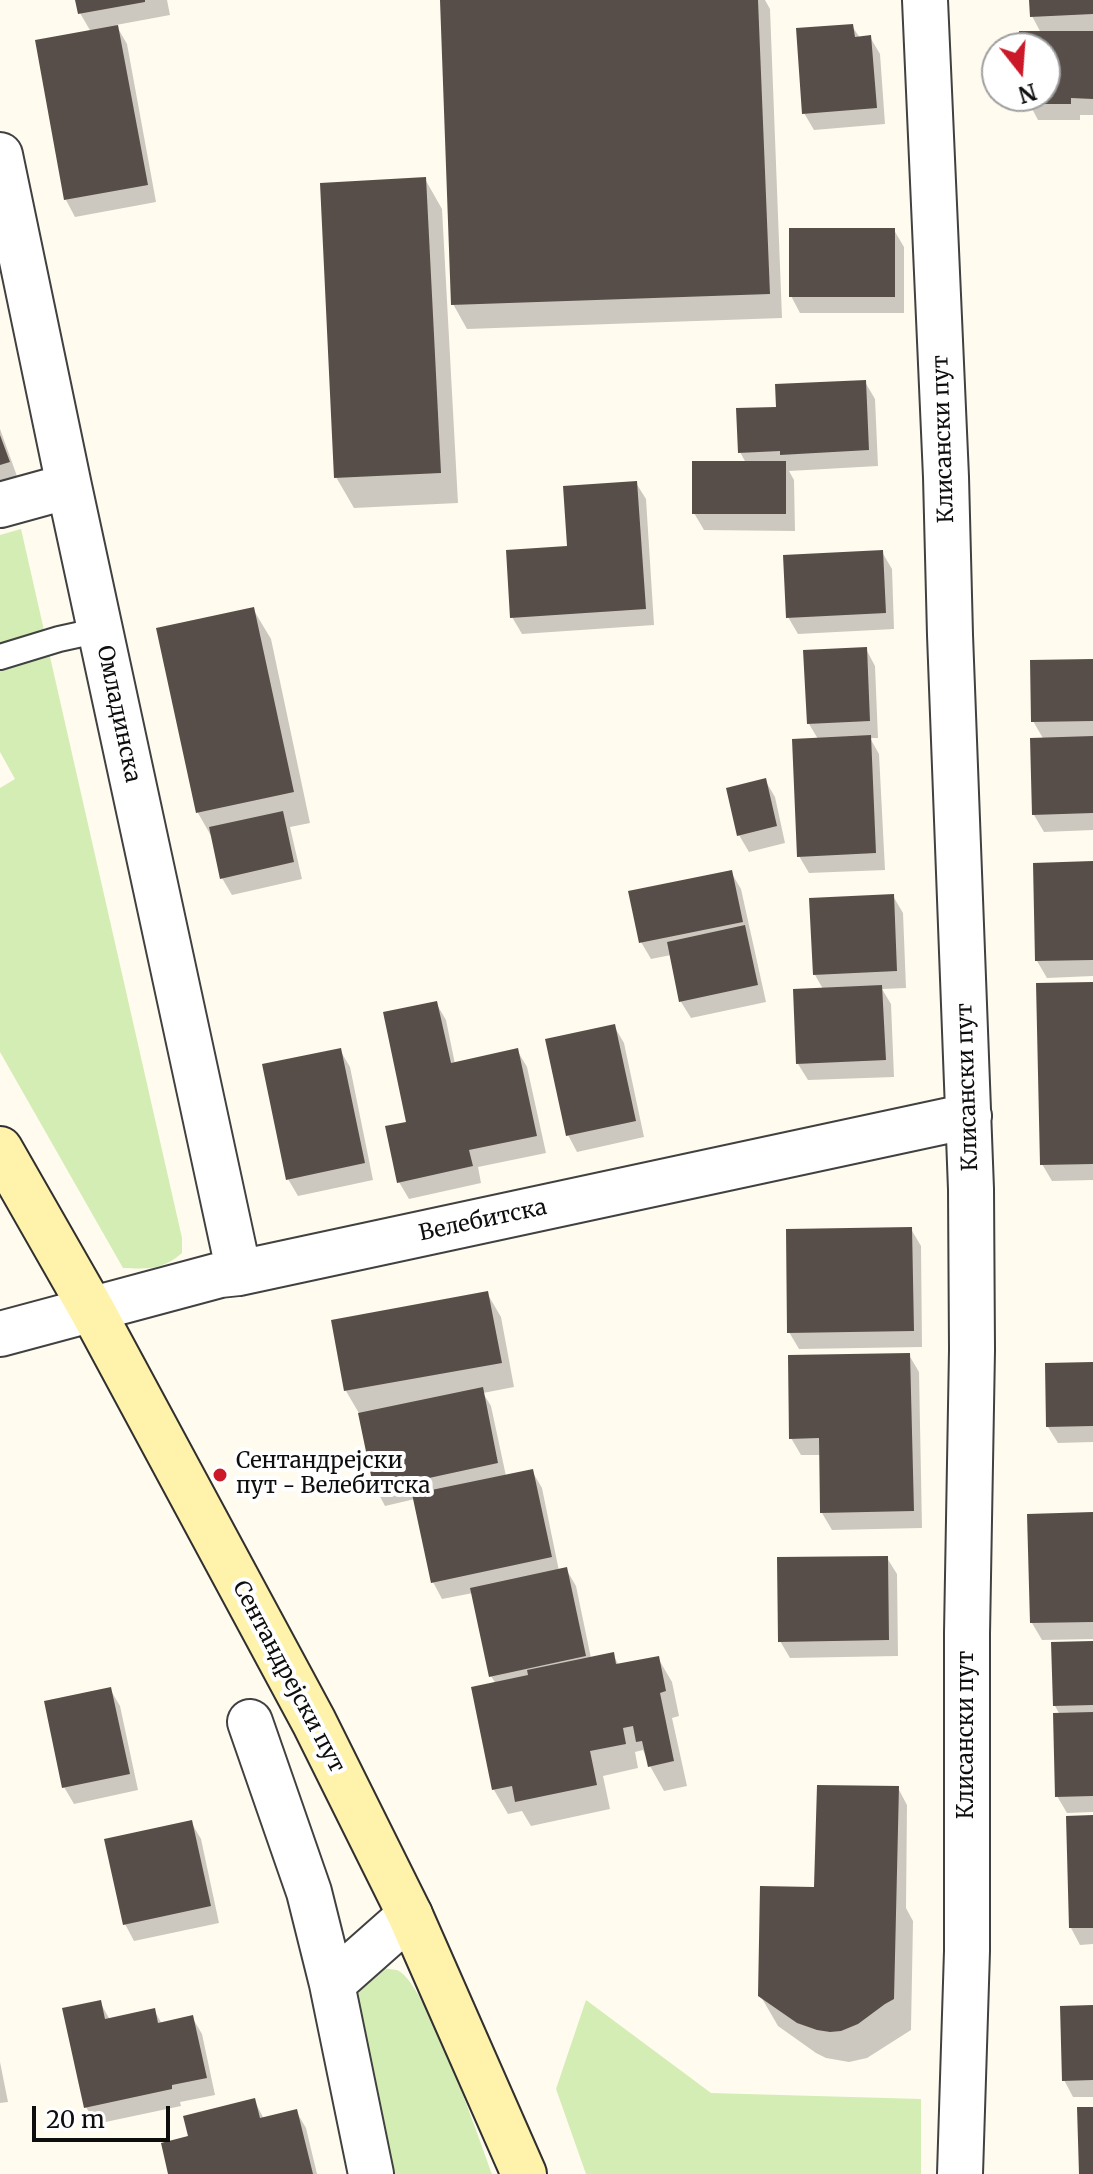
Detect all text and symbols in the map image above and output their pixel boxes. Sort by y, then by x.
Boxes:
north arrow [981,32,1061,112]
text: N [1015,77,1040,109]
street label: Клисански пут [928,354,960,524]
street label: Омладинска [91,643,145,785]
street label: Клисански пут [952,1002,984,1172]
street label: Велебитска [417,1195,549,1247]
place label: Сентандрејски пут - Велебитска [236,1449,430,1500]
marker: Сентандрејски пут - Велебитска [211,1466,229,1484]
street label: Сентандрејски пут [226,1577,350,1777]
street label: Клисански пут [954,1651,980,1819]
scale bar [36,2090,174,2140]
text: 20 m [46,2104,105,2135]

